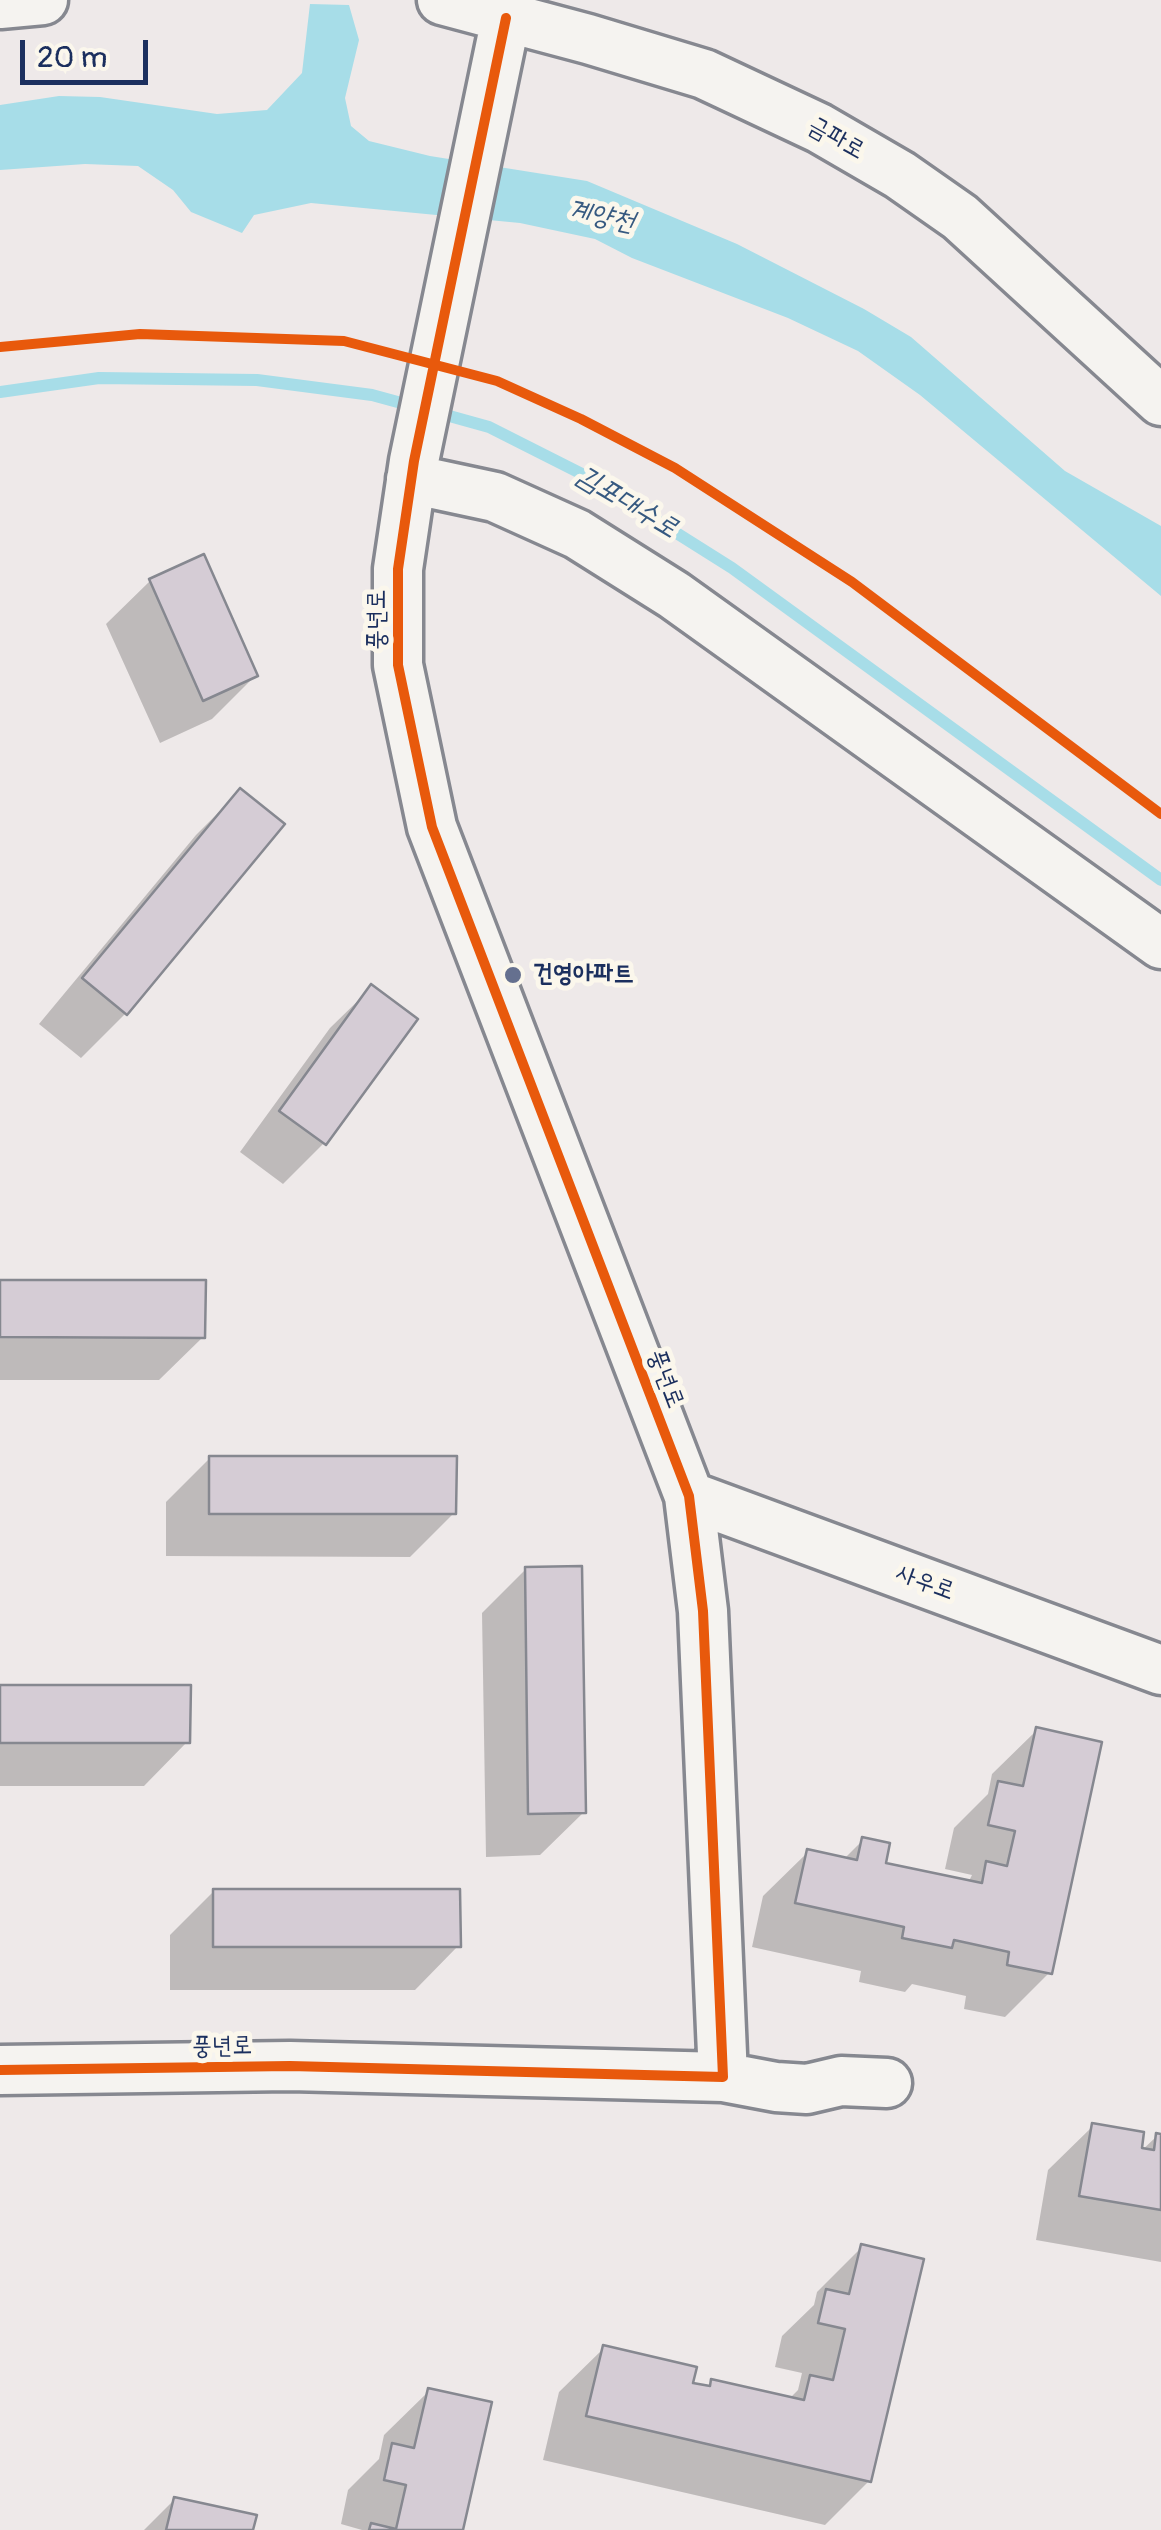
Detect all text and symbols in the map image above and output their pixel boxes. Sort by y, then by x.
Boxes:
scale bar [25,20,152,82]
text: 20 m [37,39,107,76]
street label: 금파로 [802,111,870,167]
water label: 계양천 [564,194,638,240]
water label: 김포대수로 [570,460,684,546]
street label: 풍년로 [363,590,393,650]
place label: 건영아파트 [533,960,634,990]
marker: 건영아파트 [502,964,524,986]
street label: 풍년로 [640,1345,690,1413]
street label: 사우로 [892,1559,958,1607]
street label: 풍년로 [192,2031,252,2063]

